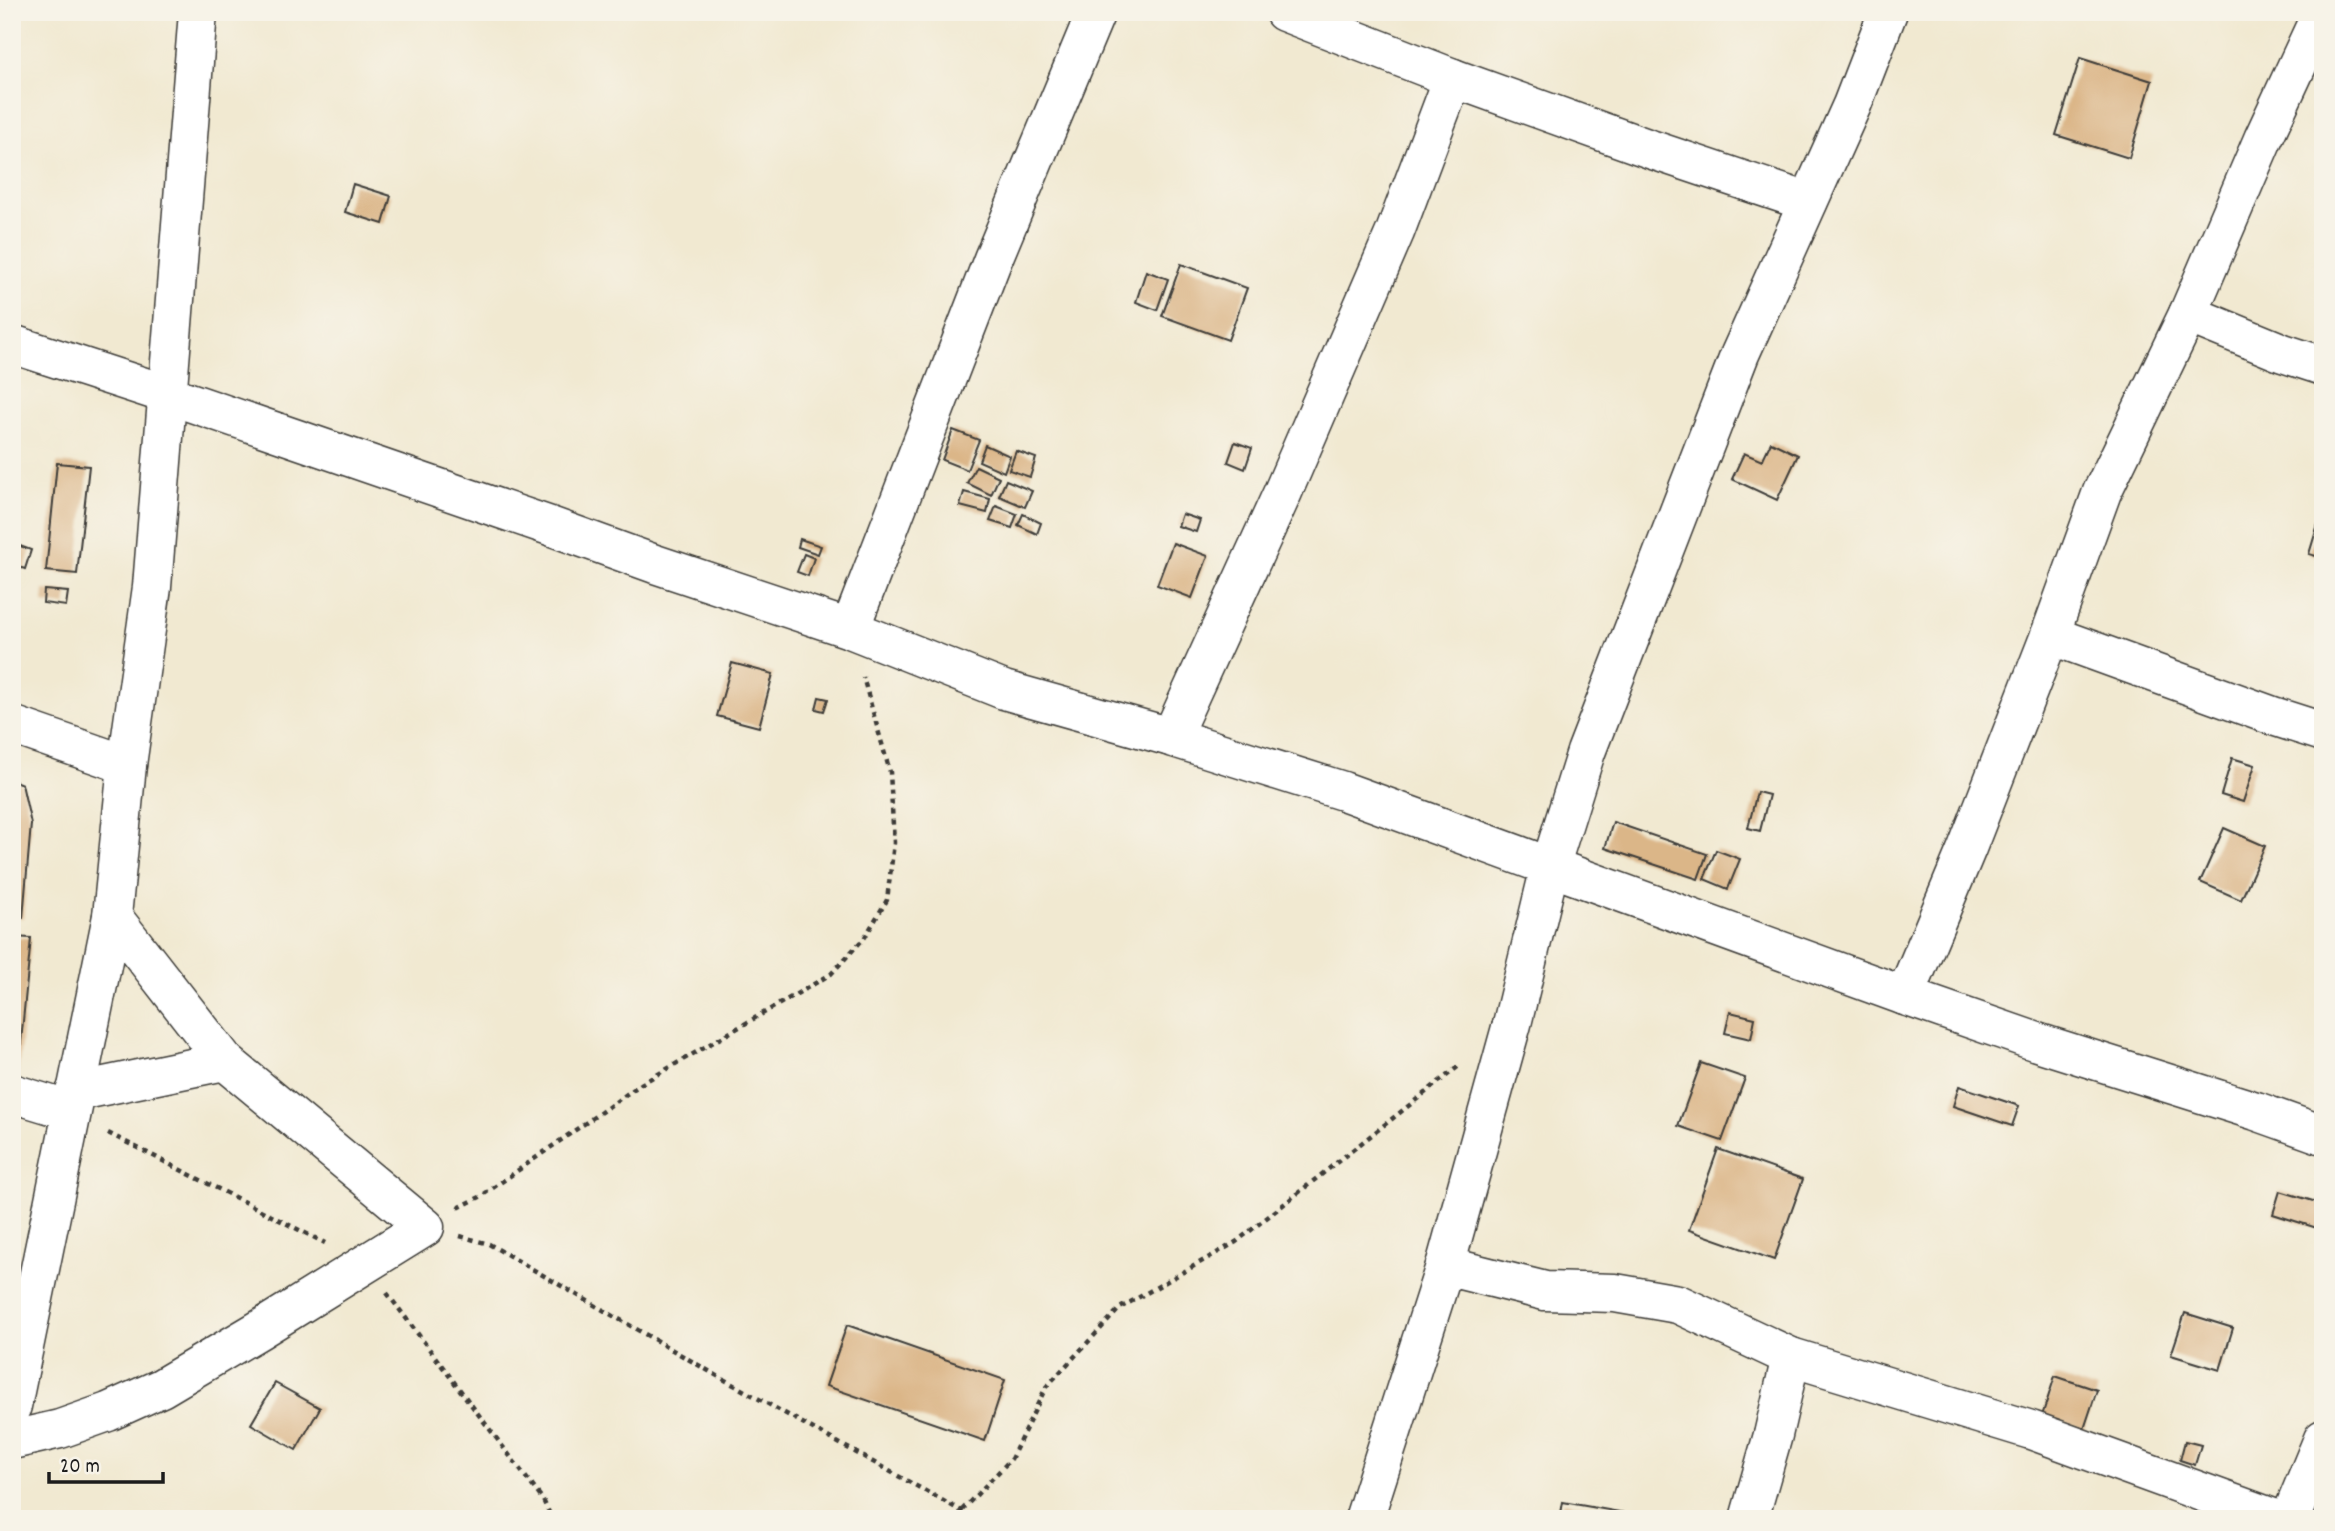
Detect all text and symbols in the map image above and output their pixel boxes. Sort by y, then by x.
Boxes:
scale bar [49,1440,163,1484]
text: 20 m [60,1453,100,1483]

